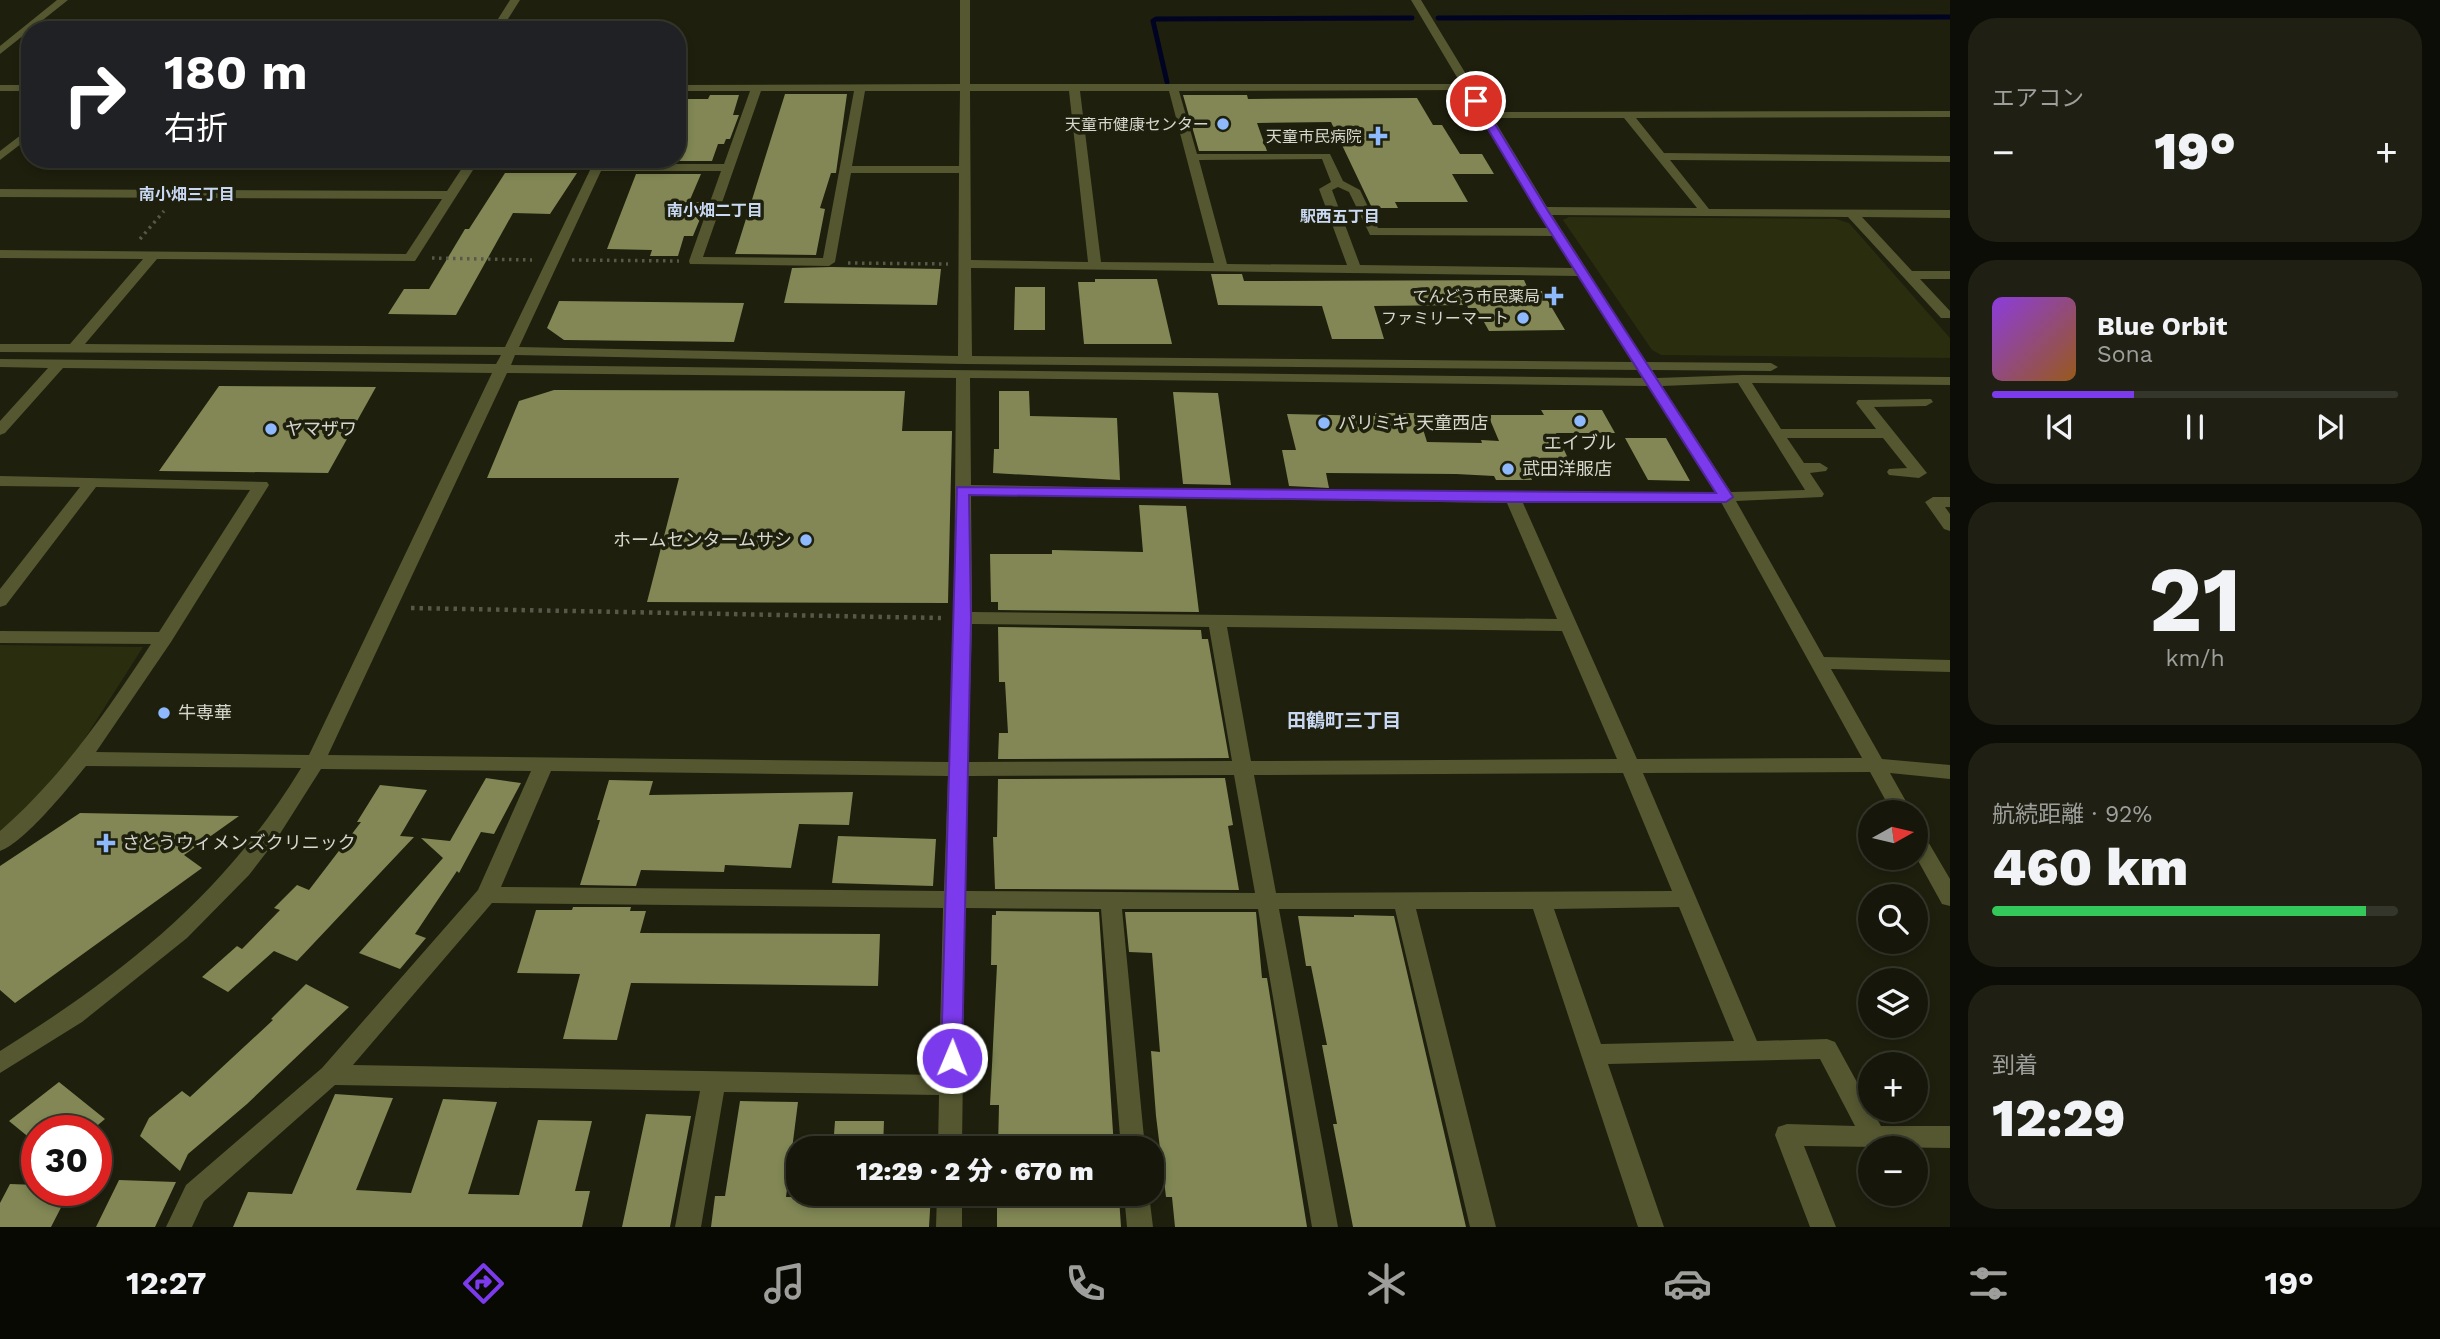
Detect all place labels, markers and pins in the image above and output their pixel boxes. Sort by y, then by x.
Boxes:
pin [1446,71,1506,131]
place label: 天童市健康センター [1065,115,1209,134]
marker: 天童市健康センター [1215,116,1231,132]
marker: 天童市民病院 [1368,126,1388,146]
place label: 天童市民病院 [1266,127,1362,146]
place label: てんどう市民薬局 [1412,287,1540,306]
marker: てんどう市民薬局 [1546,288,1562,304]
place label: ファミリーマート [1381,309,1509,328]
marker: ファミリーマート [1515,310,1531,326]
place label: パリミキ 天童西店 [1338,412,1488,433]
marker: エイブル [1572,413,1588,429]
marker: パリミキ 天童西店 [1316,415,1332,431]
place label: ヤマザワ [285,418,357,439]
marker: ヤマザワ [263,421,279,437]
place label: エイブル [1544,432,1616,453]
place label: 武田洋服店 [1522,458,1612,479]
marker: 武田洋服店 [1500,461,1516,477]
place label: ホームセンタームサシ [613,529,792,550]
marker: ホームセンタームサシ [798,532,814,548]
place label: 牛専華 [178,702,232,723]
marker: 牛専華 [156,705,172,721]
place label: さとうウィメンズクリニック [122,832,356,853]
marker: さとうウィメンズクリニック [96,833,116,853]

